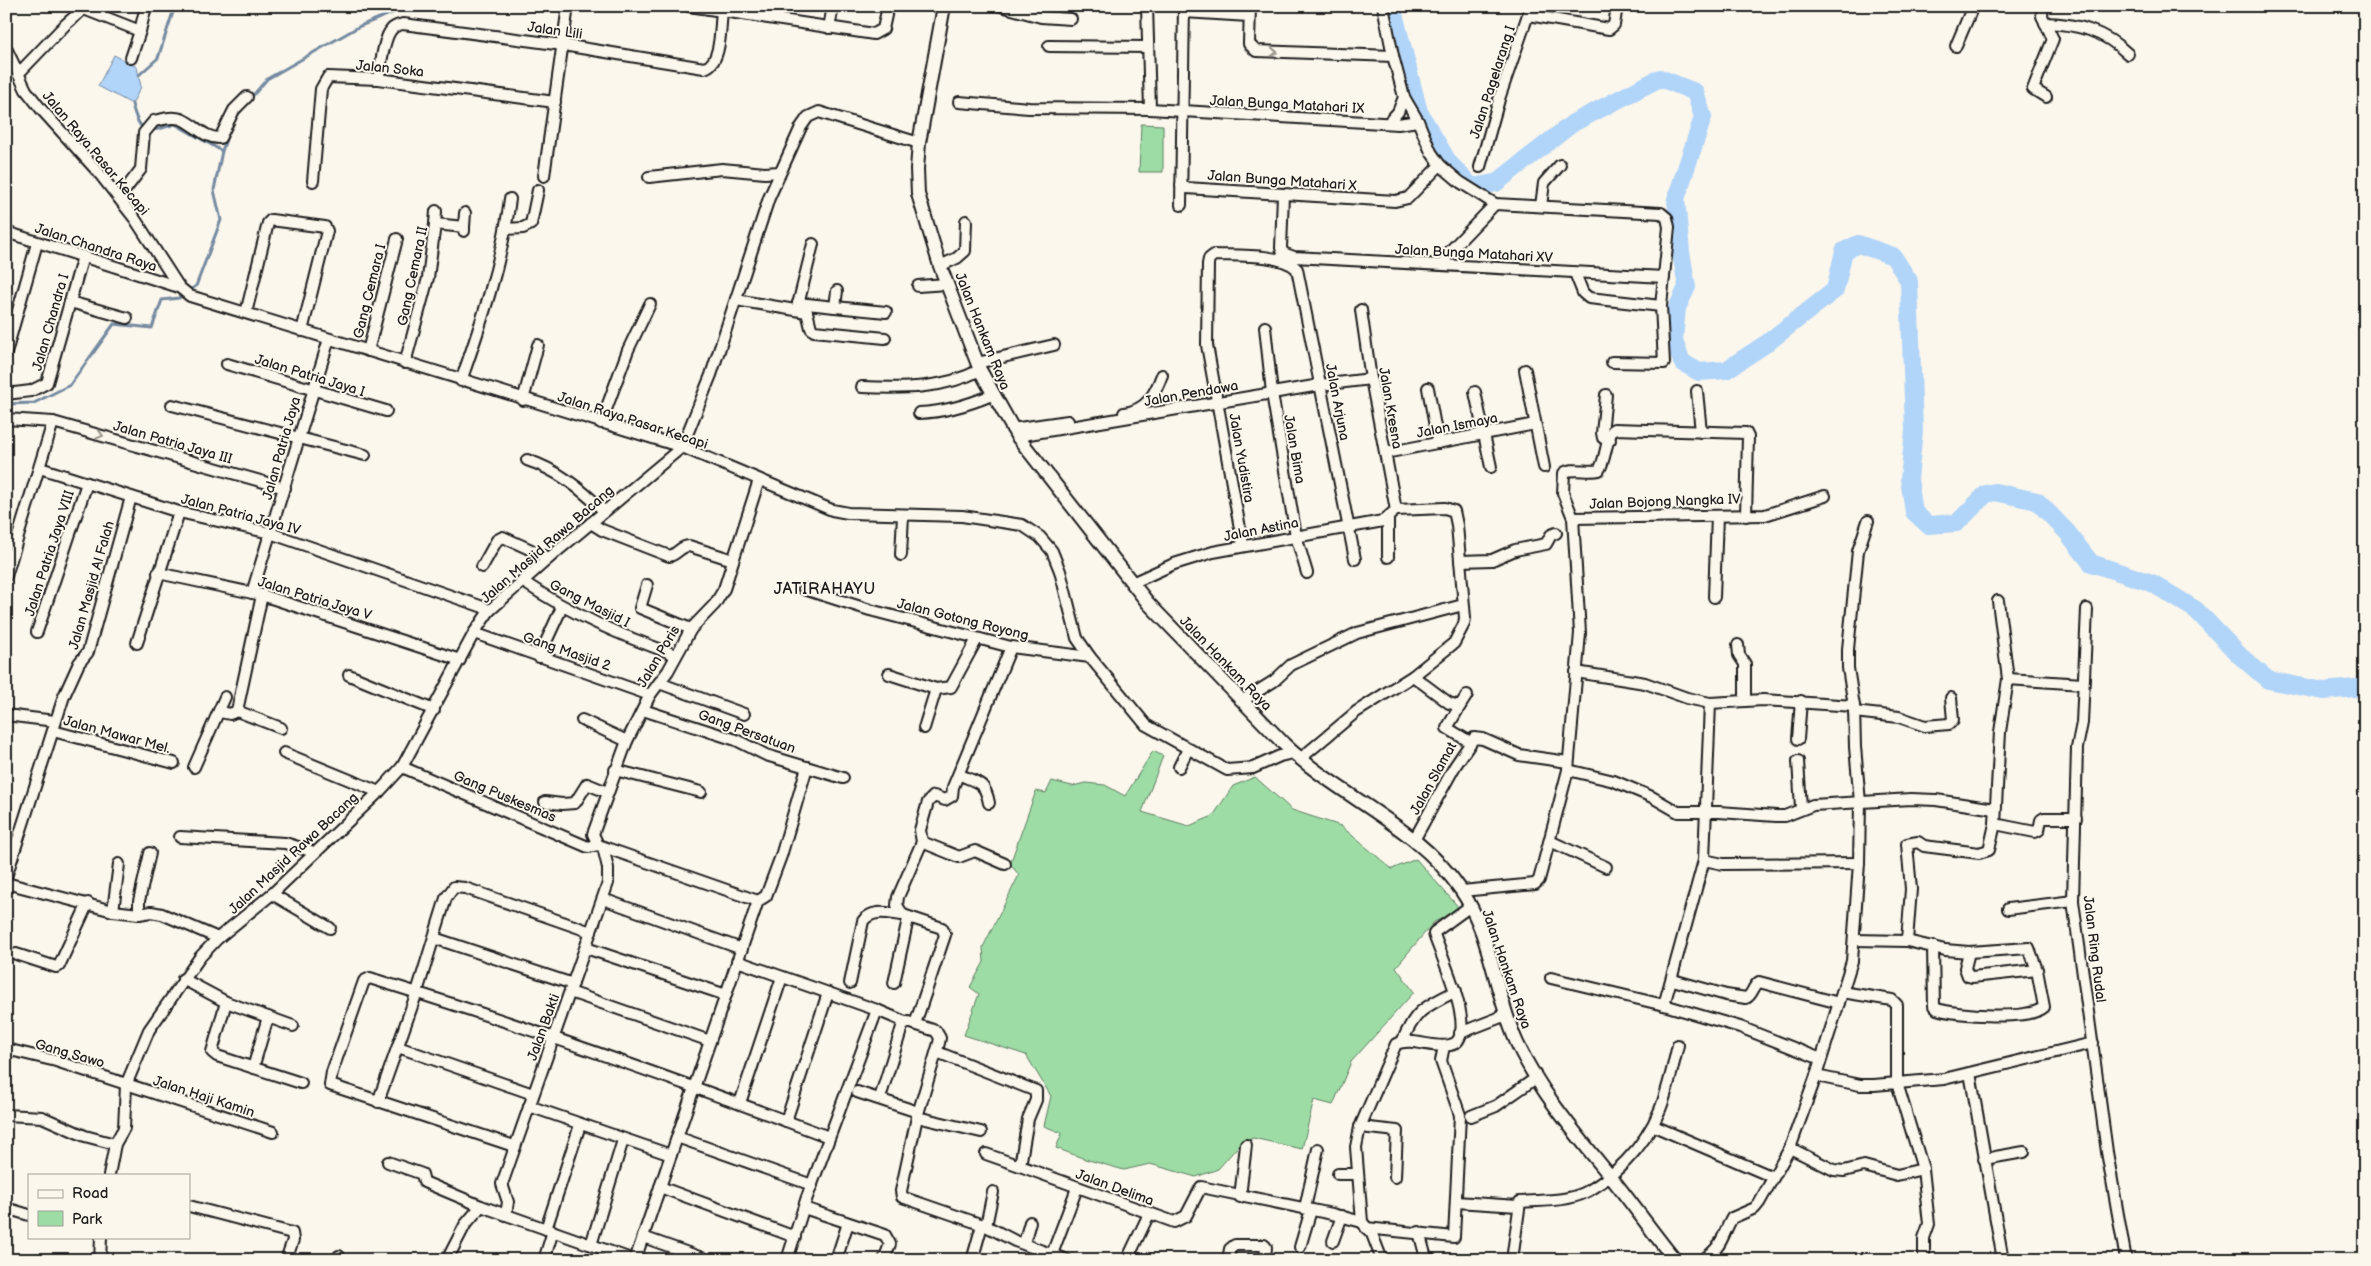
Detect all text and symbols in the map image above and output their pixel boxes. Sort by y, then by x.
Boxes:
street label: Jalan Lili [526,18,584,43]
street label: Jalan Pagelarang I [1466,23,1519,141]
one-way arrow [1270,47,1278,57]
street label: Jalan Soka [355,56,425,81]
street label: Jalan Raya Pasar Kecapi [39,88,153,219]
street label: Jalan Bunga Matahari IX [1209,92,1365,117]
street label: Jalan Bunga Matahari X [1207,167,1357,194]
street label: Jalan Chandra Raya [33,220,159,275]
street label: Gang Cemara II [394,225,431,327]
street label: Jalan Bunga Matahari XV [1395,241,1554,266]
street label: Gang Cemara I [350,242,389,340]
street label: Jalan Hankam Raya [951,270,1014,393]
street label: Jalan Chandra I [29,272,72,373]
street label: Jalan Patria Jaya I [253,351,367,400]
street label: Jalan Arjuna [1322,362,1353,442]
street label: Jalan Kresna [1375,366,1406,450]
street label: Jalan Pendawa [1143,377,1240,410]
street label: Jalan Raya Pasar Kecapi [556,388,710,453]
street label: Jalan Patria Jaya [259,395,304,502]
street label: Jalan Ismaya [1415,409,1499,442]
street label: Jalan Yudistira [1225,412,1258,504]
street label: Jalan Bima [1280,413,1309,485]
street label: Jalan Patria Jaya III [111,417,234,468]
one-way arrow [95,430,103,440]
street label: Jalan Masjid Rawa Bacang [477,482,617,607]
street label: Jalan Patria Jaya VIII [21,488,78,618]
street label: Jalan Patria Jaya IV [179,490,303,539]
street label: Jalan Bojong Nangka IV [1589,490,1741,513]
street label: Jalan Astina [1222,514,1300,545]
street label: Jalan Masjid Al Falah [65,519,118,651]
street label: Jalan Patria Jaya V [256,573,374,624]
street label: Gang Masjid I [547,576,633,631]
district label: JATIRAHAYU [774,580,876,599]
street label: Jalan Gotong Royong [895,595,1030,644]
street label: Jalan Hankam Raya [1176,612,1275,714]
street label: Jalan Poris [633,622,684,690]
street label: Gang Masjid 2 [521,628,614,675]
street label: Gang Persatuan [696,706,798,757]
street label: Jalan Mawar Mel. [62,712,172,757]
street label: Jalan Slamat [1406,738,1461,818]
street label: Gang Puskesmas [451,767,559,826]
street label: Jalan Masjid Rawa Bacang [225,789,362,918]
street label: Jalan Ring Rudal [2080,895,2109,1003]
street label: Jalan Hankam Raya [1478,907,1535,1031]
street label: Jalan Bakti [524,991,563,1063]
street label: Gang Sawo [33,1035,107,1072]
street label: Jalan Haji Kamin [151,1072,257,1121]
street label: Jalan Delima [1073,1165,1156,1209]
legend [28,1174,190,1238]
text: Road [72,1184,108,1203]
text: Park [72,1210,103,1229]

